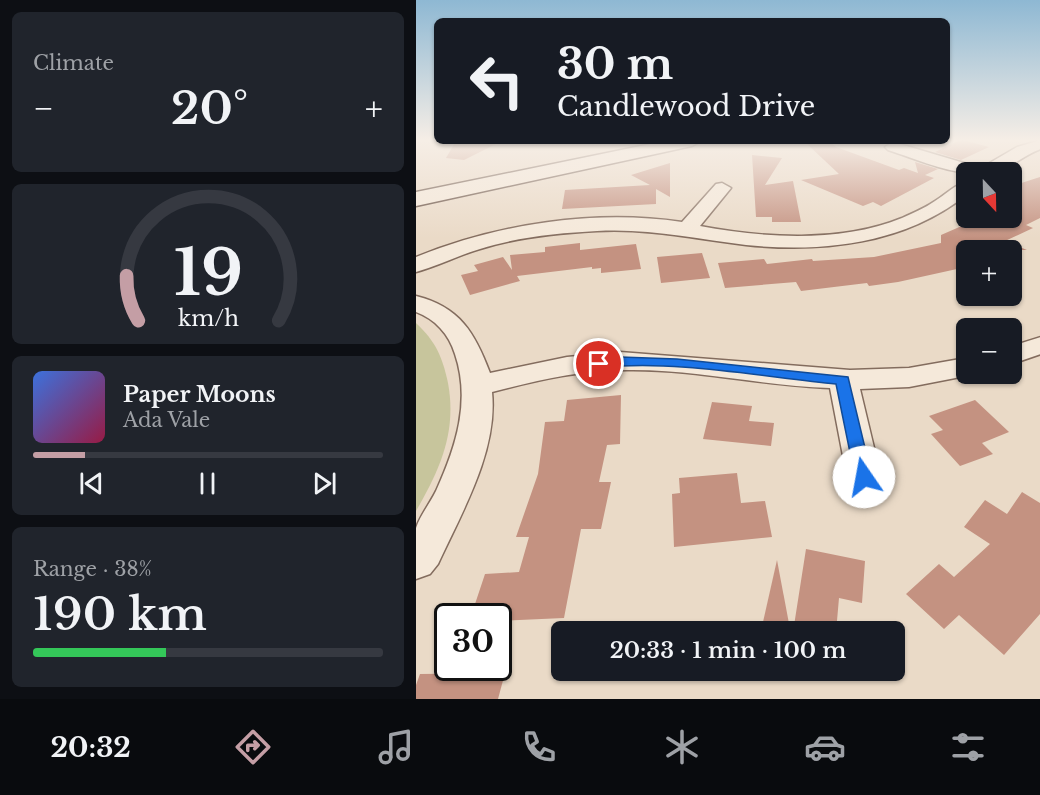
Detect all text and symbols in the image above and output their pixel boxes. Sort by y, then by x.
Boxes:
text: 30 m [557,38,673,90]
icon: left [458,42,536,120]
text: Climate [33,51,114,75]
text: 20° [171,80,248,136]
text: − [33,88,54,129]
text: + [365,88,383,129]
text: Candlewood Drive [557,90,815,123]
north arrow [956,162,1022,228]
map controls [956,162,1022,384]
text: 19 [173,234,243,312]
button: + [956,240,1022,306]
text: km/h [178,305,239,332]
button: − [956,318,1022,384]
pin [573,338,624,389]
icon: arrive [582,347,615,380]
text: Paper Moons [123,381,276,408]
text: Ada Vale [123,408,210,432]
position arrow [832,445,896,509]
icon: previous [75,467,108,500]
icon: pause [191,467,224,500]
icon: next [308,467,341,500]
text: Range · 38% [33,557,152,581]
text: 190 km [33,586,207,642]
speed limit sign: 30 [434,603,512,681]
text: 20:33 · 1 min · 100 m [610,637,846,664]
icon: directions [232,726,274,768]
icon: music [375,726,417,768]
icon: phone [518,726,560,768]
icon: climate [661,726,703,768]
icon: car [804,726,846,768]
icon: filters [947,726,989,768]
text: 20:32 [51,731,131,764]

